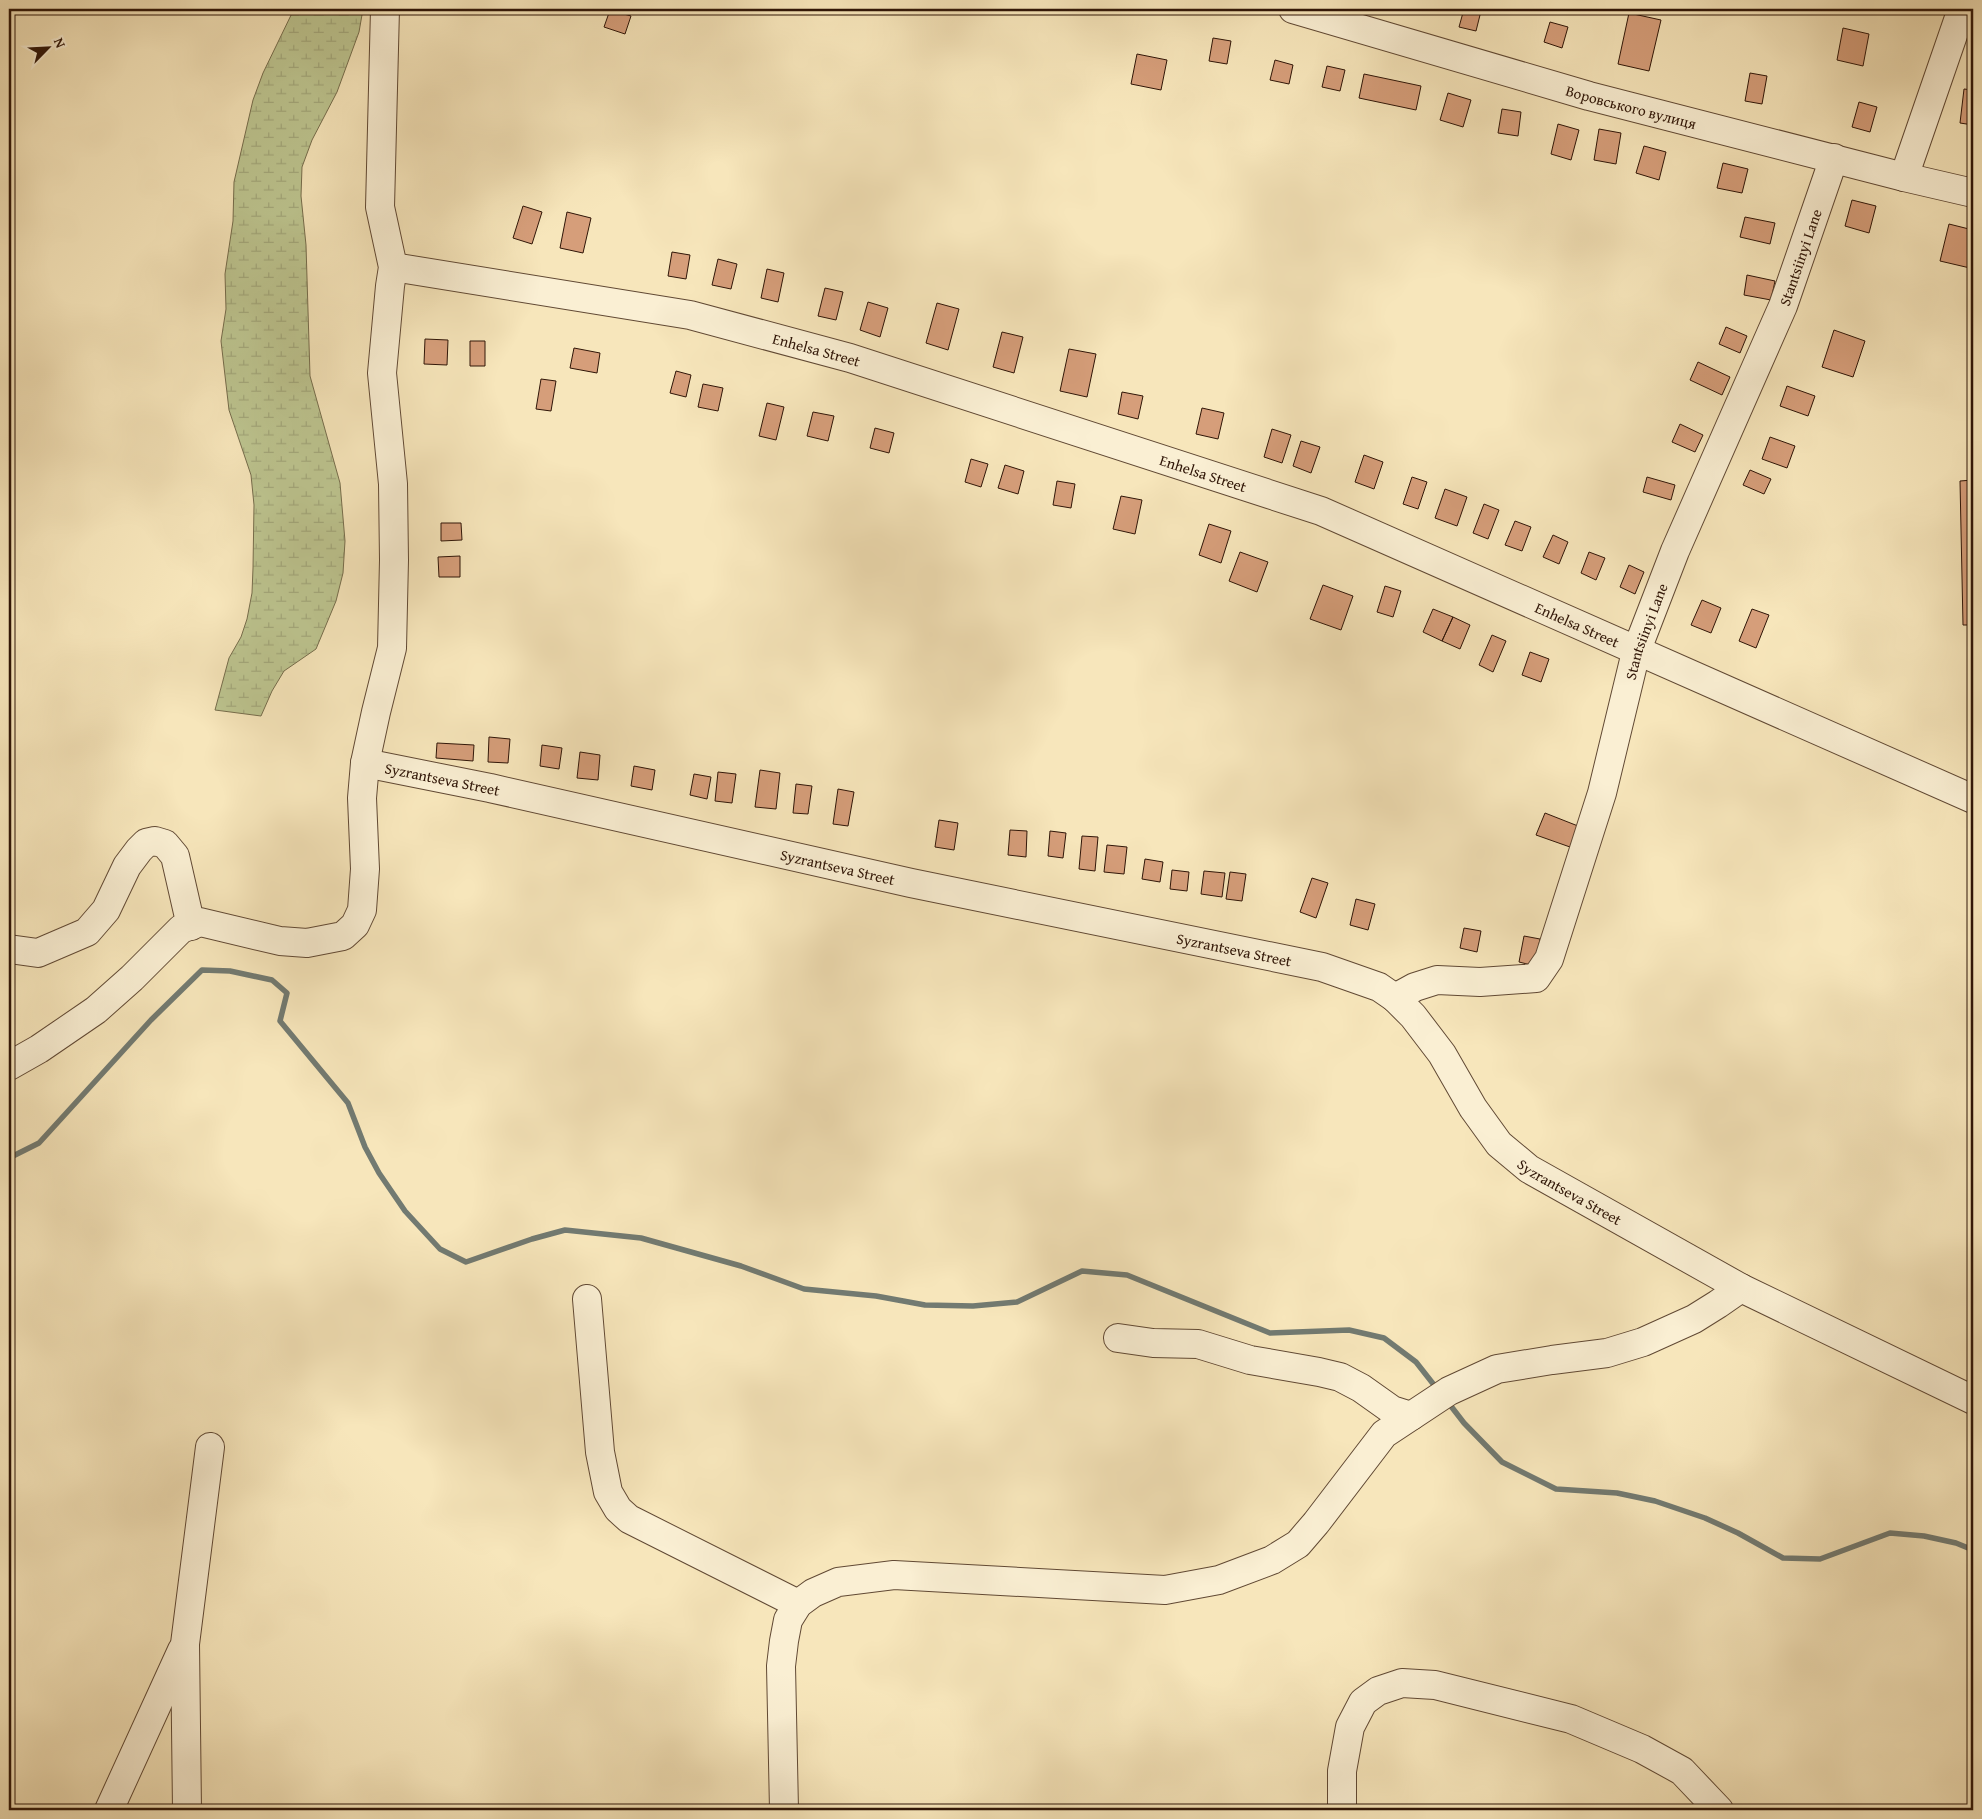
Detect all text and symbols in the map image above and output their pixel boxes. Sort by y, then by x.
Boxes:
north arrow [22,22,72,72]
text: N [49,34,71,52]
street label: Воровського вулиця [1563,79,1699,134]
street label: Stantsiinyi Lane [1773,206,1826,309]
street label: Enhelsa Street [770,327,864,371]
street label: Enhelsa Street [1157,449,1250,497]
street label: Stantsiinyi Lane [1619,580,1672,682]
street label: Enhelsa Street [1532,596,1623,652]
street label: Syzrantseva Street [383,757,503,801]
street label: Syzrantseva Street [778,843,898,890]
street label: Syzrantseva Street [1175,927,1294,971]
street label: Syzrantseva Street [1513,1153,1626,1230]

